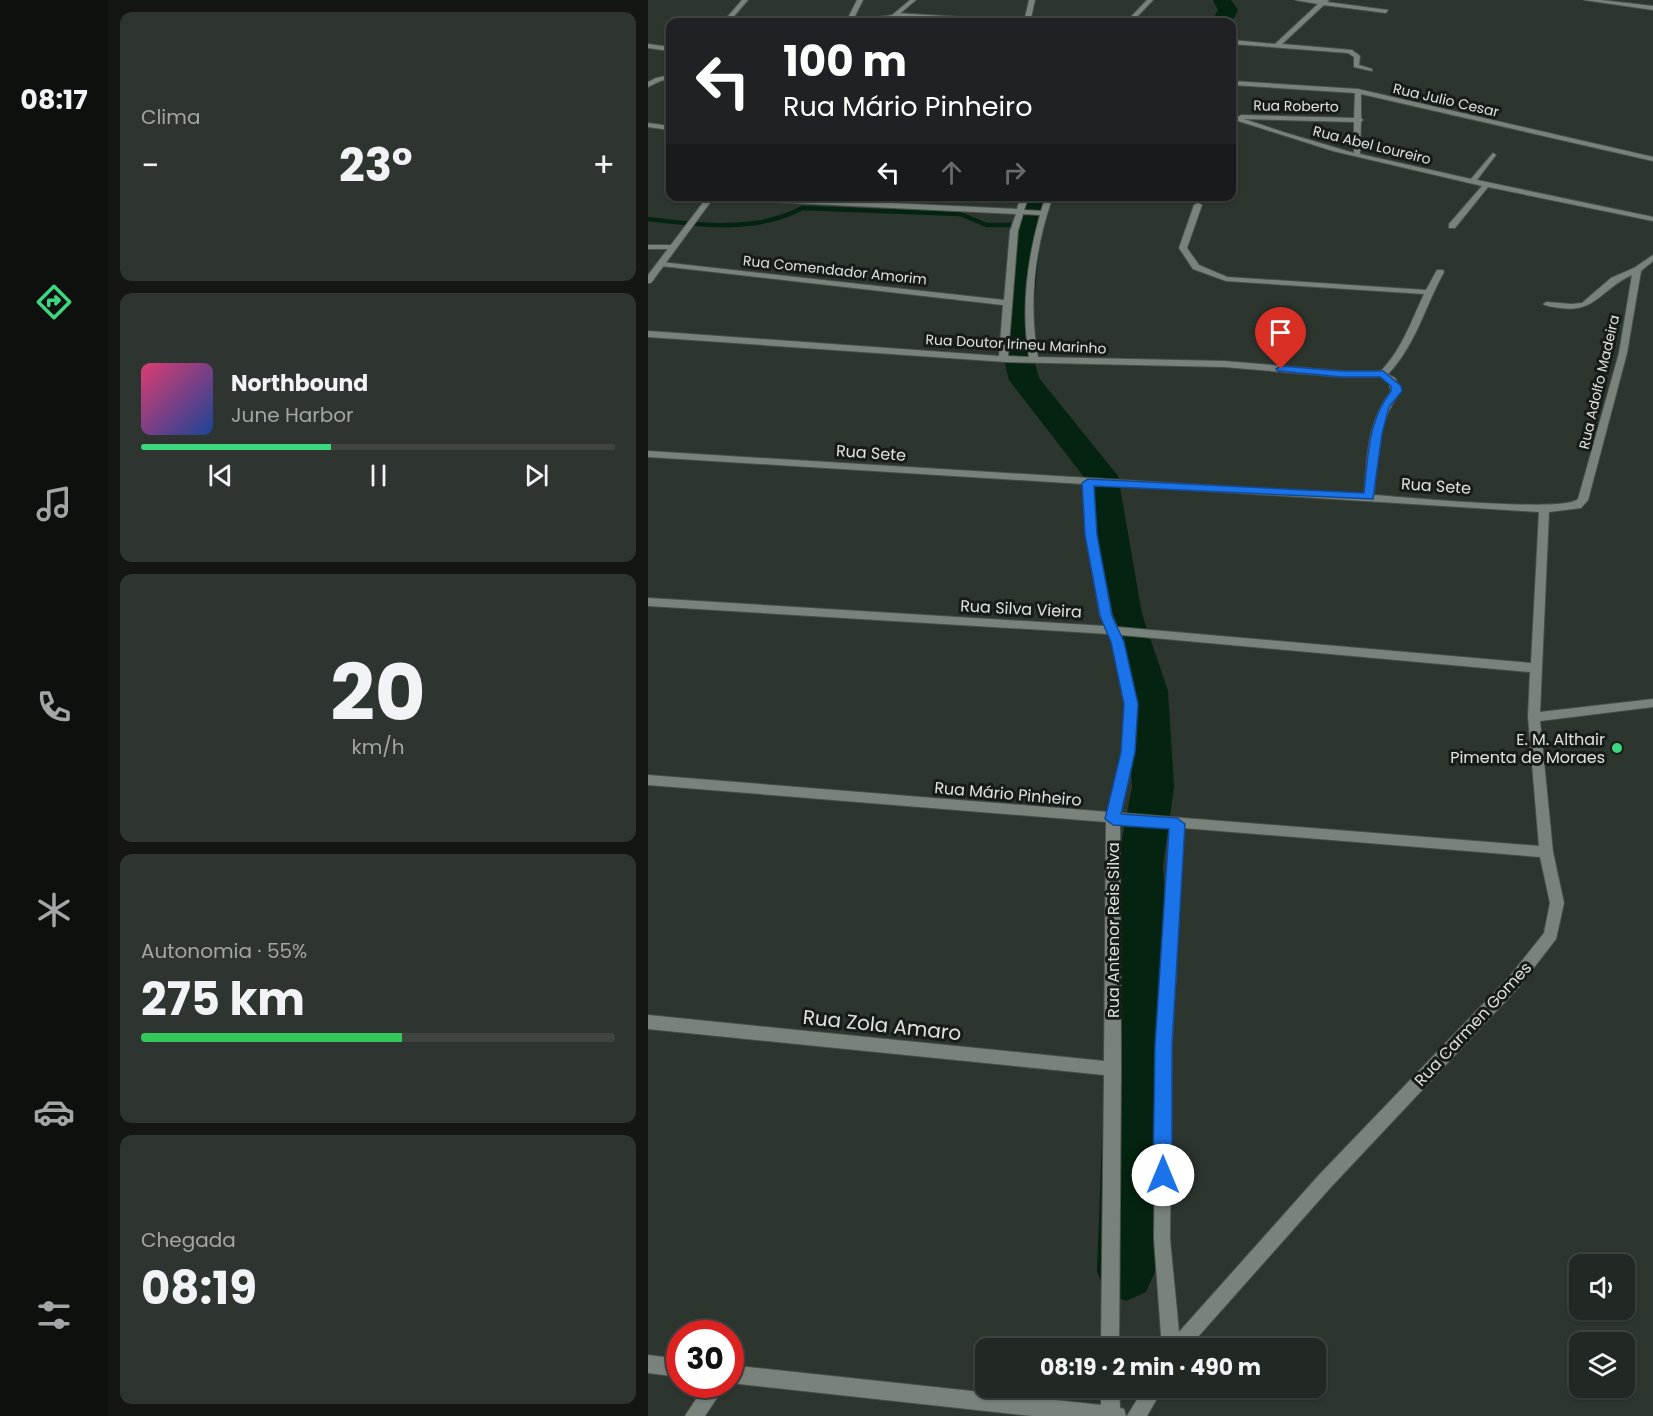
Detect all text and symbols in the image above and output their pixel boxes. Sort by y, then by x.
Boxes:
text: 100 m [783,32,907,91]
icon: left [684,42,762,120]
street label: Rua Julio Cesar [1391,78,1501,122]
text: 08:17 [20,81,88,118]
text: Rua Mário Pinheiro [783,88,1032,125]
street label: Rua Roberto [1253,95,1339,117]
text: Clima [141,103,200,131]
street label: Rua Abel Loureiro [1311,121,1433,169]
text: 23° [339,134,413,197]
text: − [141,142,159,189]
text: + [592,142,615,189]
icon: left [872,156,905,189]
icon: ahead [935,156,968,189]
icon: right [998,156,1031,189]
street label: Rua Comendador Amorim [742,250,928,290]
icon: directions [33,281,75,323]
pin [1255,307,1306,369]
street label: Rua Adolfo Madeira [1574,313,1624,451]
icon: arrive [1264,316,1297,349]
street label: Rua Doutor Irineu Marinho [925,329,1107,359]
text: Northbound [231,368,368,399]
text: June Harbor [231,401,354,429]
street label: Rua Sete [835,439,907,467]
icon: previous [204,459,237,492]
icon: pause [362,459,395,492]
icon: next [520,459,553,492]
street label: Rua Sete [1400,472,1472,500]
icon: music [33,483,75,525]
street label: Rua Silva Vieira [960,594,1082,624]
text: 20 [330,638,426,747]
icon: phone [33,686,75,728]
place label: E. M. Althair Pimenta de Moraes [1450,728,1605,769]
text: km/h [351,733,405,761]
marker: E. M. Althair Pimenta de Moraes [1610,741,1624,755]
street label: Rua Mário Pinheiro [933,776,1083,812]
street label: Rua Antenor Reis Silva [1102,842,1125,1018]
icon: climate [33,889,75,931]
text: Autonomia · 55% [141,937,307,965]
street label: Rua Carmen Gomes [1409,957,1537,1091]
text: 275 km [141,968,305,1031]
street label: Rua Zola Amaro [801,1003,963,1047]
icon: car [33,1091,75,1133]
position arrow [1131,1143,1195,1207]
text: Chegada [141,1226,236,1254]
map controls [1569,1254,1635,1398]
button: sound [1569,1254,1635,1320]
text: 08:19 [141,1257,257,1320]
icon: filters [33,1294,75,1336]
speed limit sign: 30 [666,1320,744,1398]
button: layers [1569,1332,1635,1398]
text: 08:19 · 2 min · 490 m [1040,1352,1261,1383]

